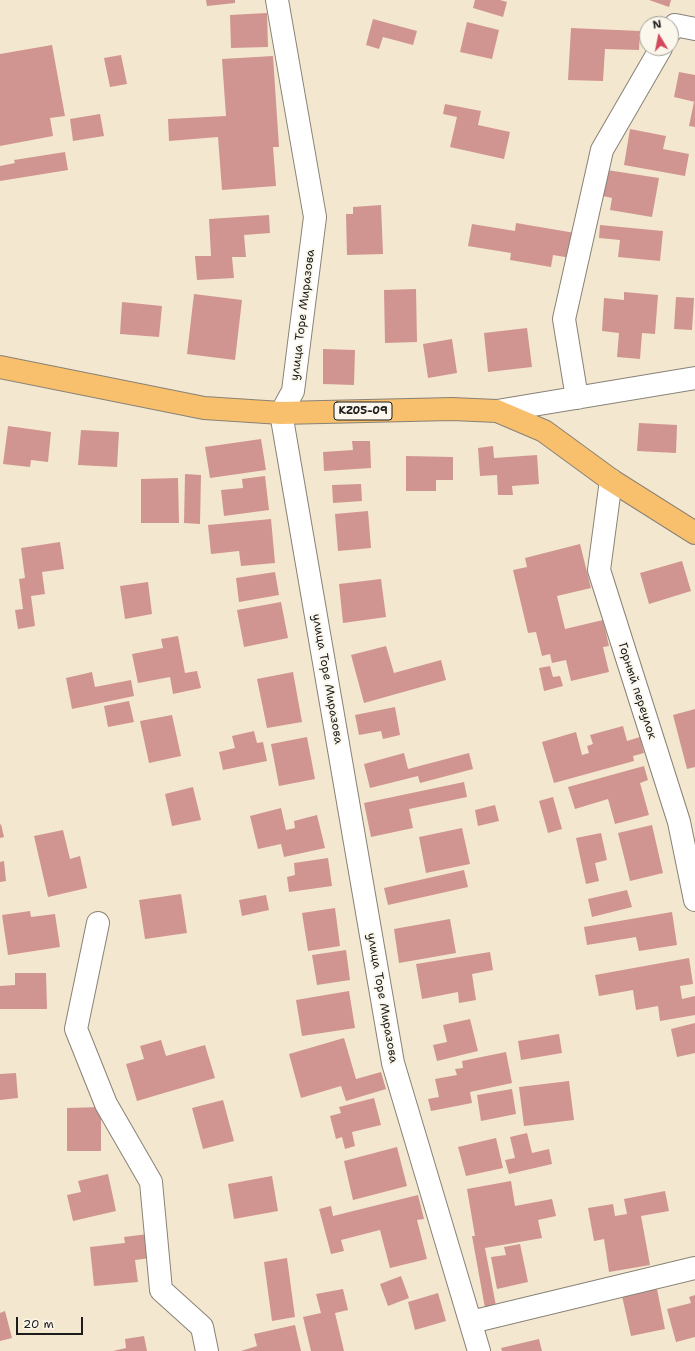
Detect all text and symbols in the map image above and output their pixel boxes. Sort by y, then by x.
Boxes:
north arrow [639,16,679,56]
text: N [651,17,663,33]
street label: улица Торе Миразова [288,249,318,381]
road number: KZ05-09 [334,402,392,420]
street label: улица Торе Миразова [308,613,346,745]
street label: Горный переулок [615,641,659,741]
street label: улица Торе Миразова [363,932,401,1064]
scale bar [18,1309,85,1335]
text: 20 m [23,1316,54,1332]

